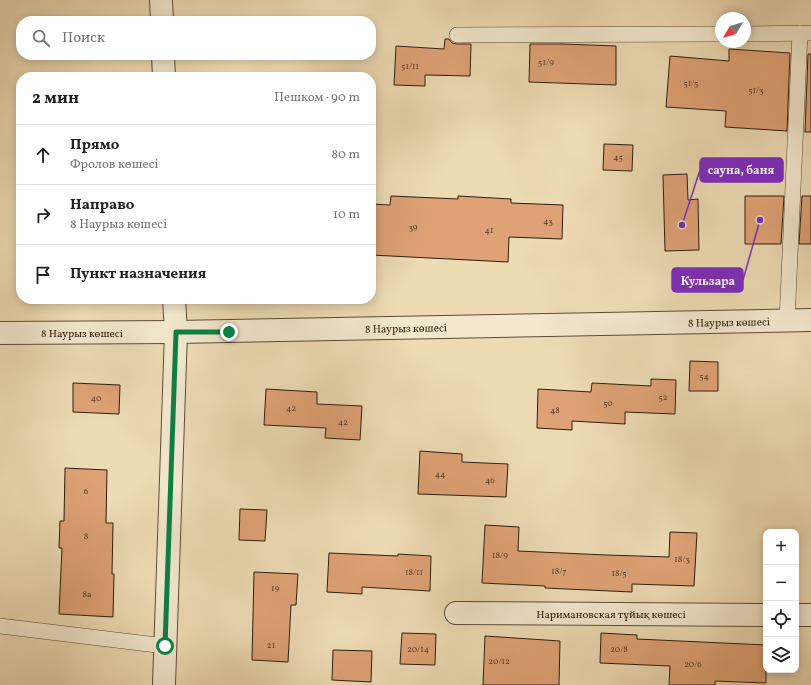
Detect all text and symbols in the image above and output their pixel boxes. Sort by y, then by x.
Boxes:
north arrow [715,12,751,48]
search box [16,16,376,60]
icon: search [30,27,52,49]
text: Поиск [62,28,105,49]
house number: 51/9 [538,56,554,69]
house number: 51/11 [401,60,419,73]
house number: 51/5 [684,77,698,90]
house number: 51/3 [748,84,764,97]
text: 2 мин [32,87,79,110]
text: Пешком · 90 m [274,89,360,107]
text: Прямо [70,135,119,156]
icon: ahead [32,144,54,166]
text: 80 m [331,146,360,164]
house number: 45 [613,151,623,164]
text: Фролов көшесі [70,156,158,174]
callout: сауна, баня [700,158,783,182]
text: сауна, баня [708,163,774,179]
text: Направо [70,195,134,216]
icon: right [32,204,54,226]
text: 10 m [333,206,360,224]
house number: 43 [543,215,553,228]
text: 8 Наурыз көшесі [70,216,167,234]
house number: 39 [408,221,418,234]
house number: 41 [485,224,493,237]
icon: arrive [32,264,54,286]
text: Пункт назначения [70,264,206,285]
callout: Кульзара [672,268,743,292]
text: Кульзара [681,274,736,290]
street label: 8 Наурыз көшесі [688,315,770,332]
street label: 8 Наурыз көшесі [365,321,447,338]
route end [220,323,238,341]
street label: 8 Наурыз көшесі [41,327,123,342]
house number: 54 [699,370,709,383]
house number: 52 [658,391,668,404]
house number: 40 [91,392,102,405]
house number: 50 [603,397,613,410]
house number: 42 [286,402,296,415]
house number: 48 [550,404,560,417]
house number: 42 [338,416,348,429]
house number: 44 [435,468,445,481]
house number: 46 [485,474,495,487]
house number: 6 [84,485,89,498]
map controls [763,529,799,673]
button: + [763,529,799,565]
house number: 8 [84,530,89,543]
house number: 18/9 [492,549,508,562]
house number: 18/3 [674,553,690,566]
house number: 18/7 [551,565,567,578]
button: − [763,565,799,601]
house number: 18/11 [405,566,423,579]
house number: 18/5 [611,567,627,580]
house number: 19 [271,582,279,595]
house number: 8а [82,588,92,601]
button: locate [763,601,799,637]
street label: Наримановская тұйық көшесі [536,608,686,623]
route start [156,637,174,655]
button: layers [763,637,799,673]
house number: 21 [267,639,275,652]
house number: 20/14 [407,643,429,656]
house number: 20/8 [610,643,628,656]
house number: 20/12 [488,655,510,668]
house number: 20/6 [684,658,702,671]

